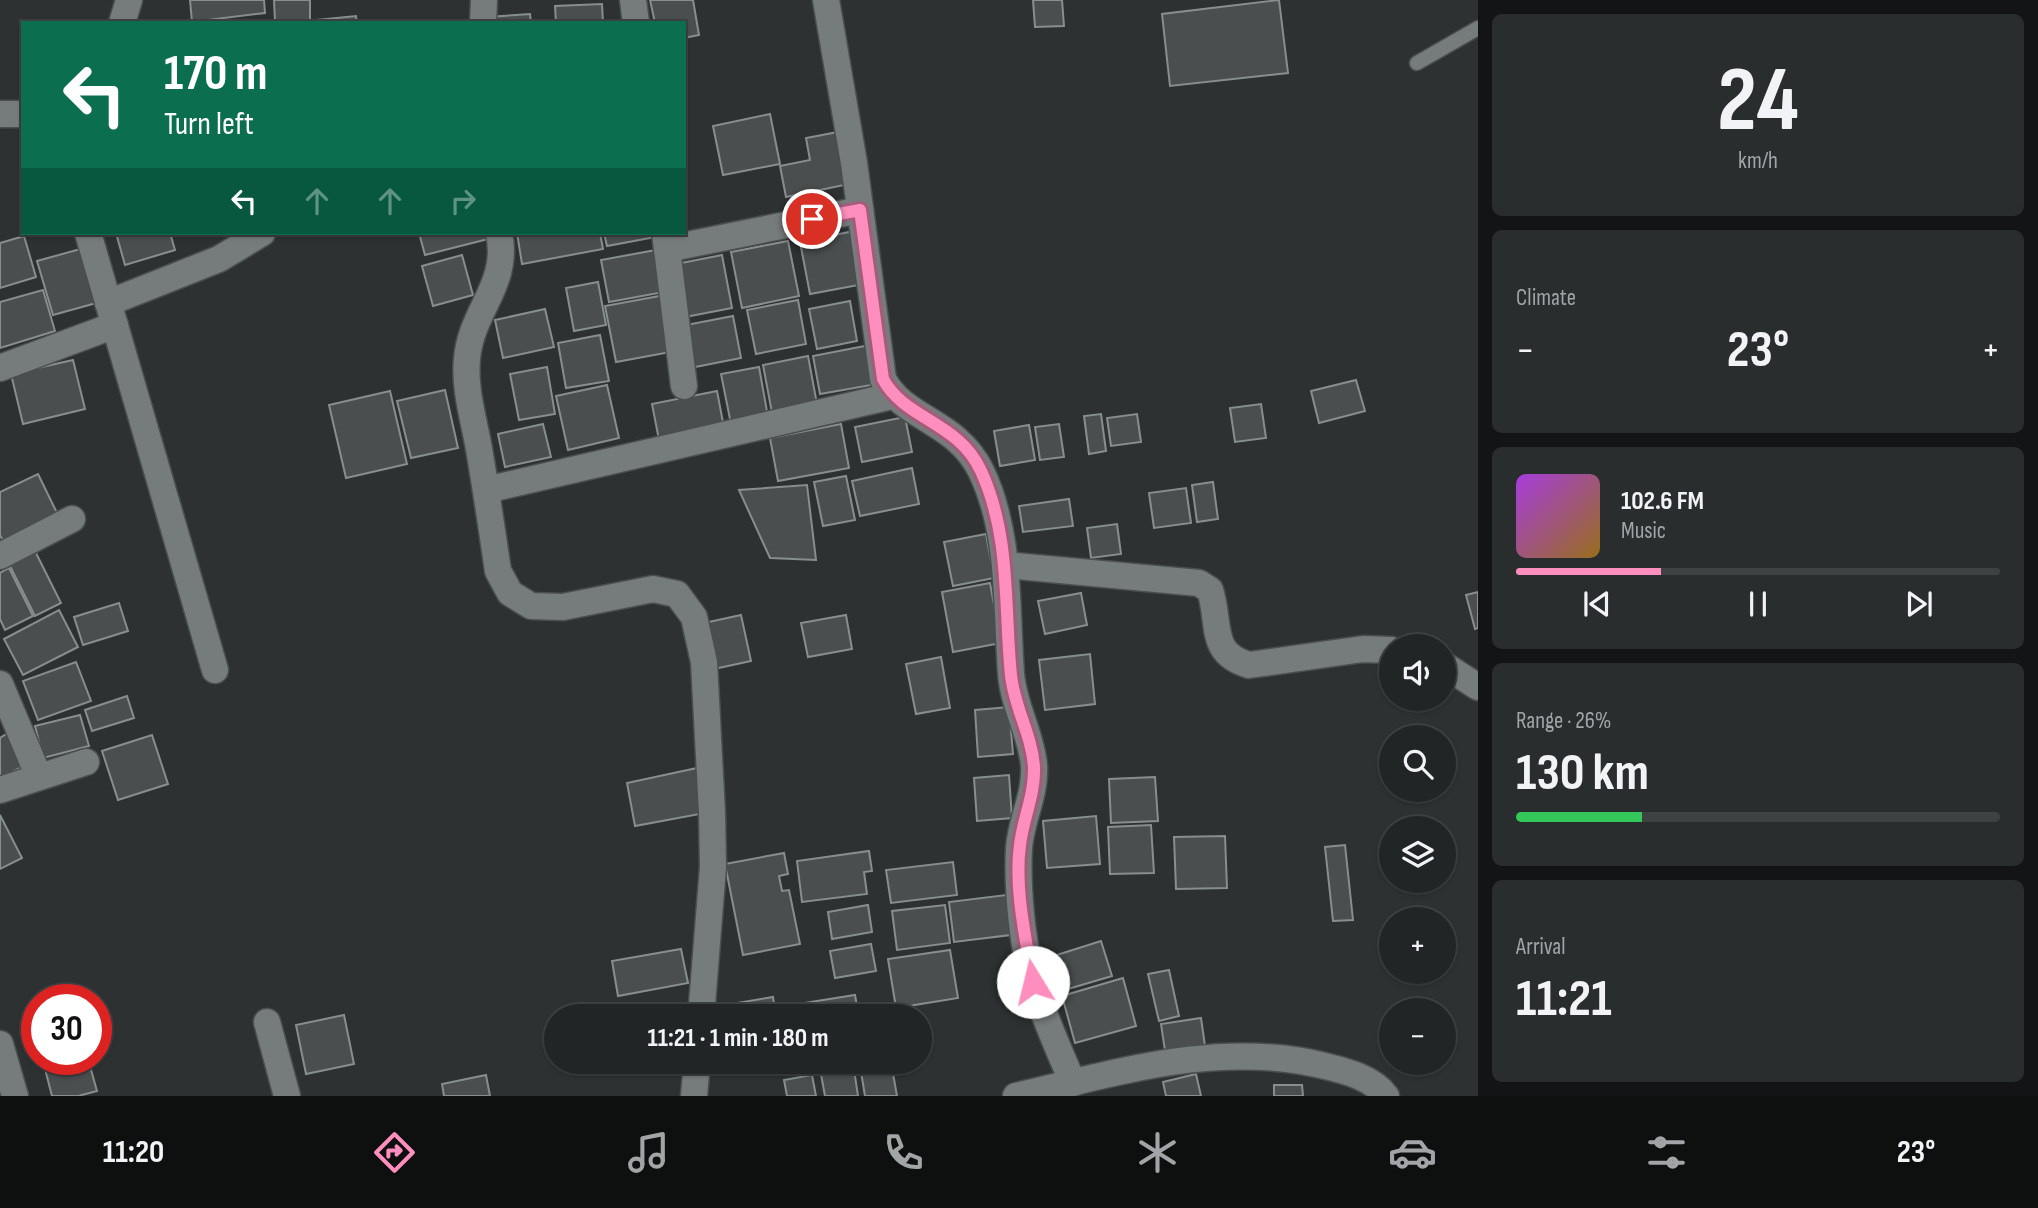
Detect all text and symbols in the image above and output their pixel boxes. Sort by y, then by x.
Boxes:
text: 170 m [164,45,268,104]
text: 24 [1717,47,1799,156]
icon: left [49,49,140,140]
text: Turn left [164,105,254,144]
text: km/h [1738,147,1778,175]
icon: left [225,182,263,220]
icon: ahead [298,182,336,220]
icon: ahead [371,182,409,220]
icon: right [444,182,482,220]
pin [782,189,842,249]
icon: arrive [793,200,831,238]
text: Climate [1516,284,1576,312]
text: 23° [1727,319,1789,382]
text: − [1516,328,1535,373]
text: + [1981,328,2000,373]
text: 102.6 FM [1621,486,1704,517]
text: Music [1621,517,1666,545]
icon: previous [1578,585,1616,623]
icon: pause [1739,585,1777,623]
icon: next [1900,585,1938,623]
map controls [1379,634,1456,1075]
button: sound [1379,634,1456,711]
text: Range · 26% [1516,707,1611,735]
button: search [1379,725,1456,802]
text: 130 km [1516,742,1649,805]
button: layers [1379,816,1456,893]
button: + [1379,907,1456,984]
text: Arrival [1516,933,1565,961]
position arrow [996,945,1070,1019]
text: 11:21 [1516,968,1612,1031]
speed limit sign: 30 [21,984,112,1075]
button: − [1379,998,1456,1075]
text: 11:21 · 1 min · 180 m [648,1023,828,1054]
icon: directions [370,1128,419,1177]
icon: music [624,1128,673,1177]
icon: phone [879,1128,928,1177]
icon: climate [1133,1128,1182,1177]
icon: car [1388,1128,1437,1177]
icon: filters [1642,1128,1691,1177]
text: 11:20 [103,1133,164,1172]
text: 23° [1897,1133,1935,1172]

